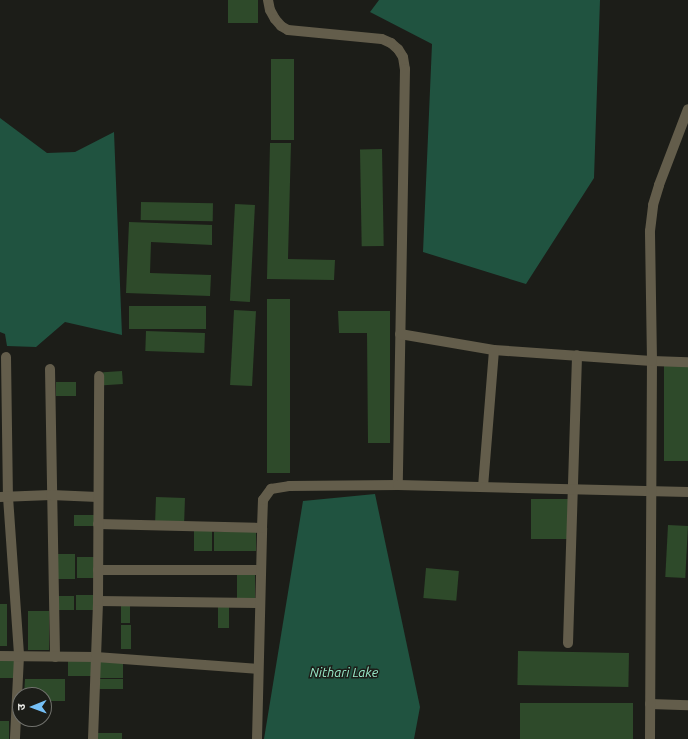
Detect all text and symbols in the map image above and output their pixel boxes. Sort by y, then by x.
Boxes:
water label: Nithari Lake [310,664,378,680]
north arrow [12,687,52,727]
text: उ [15,704,27,711]

